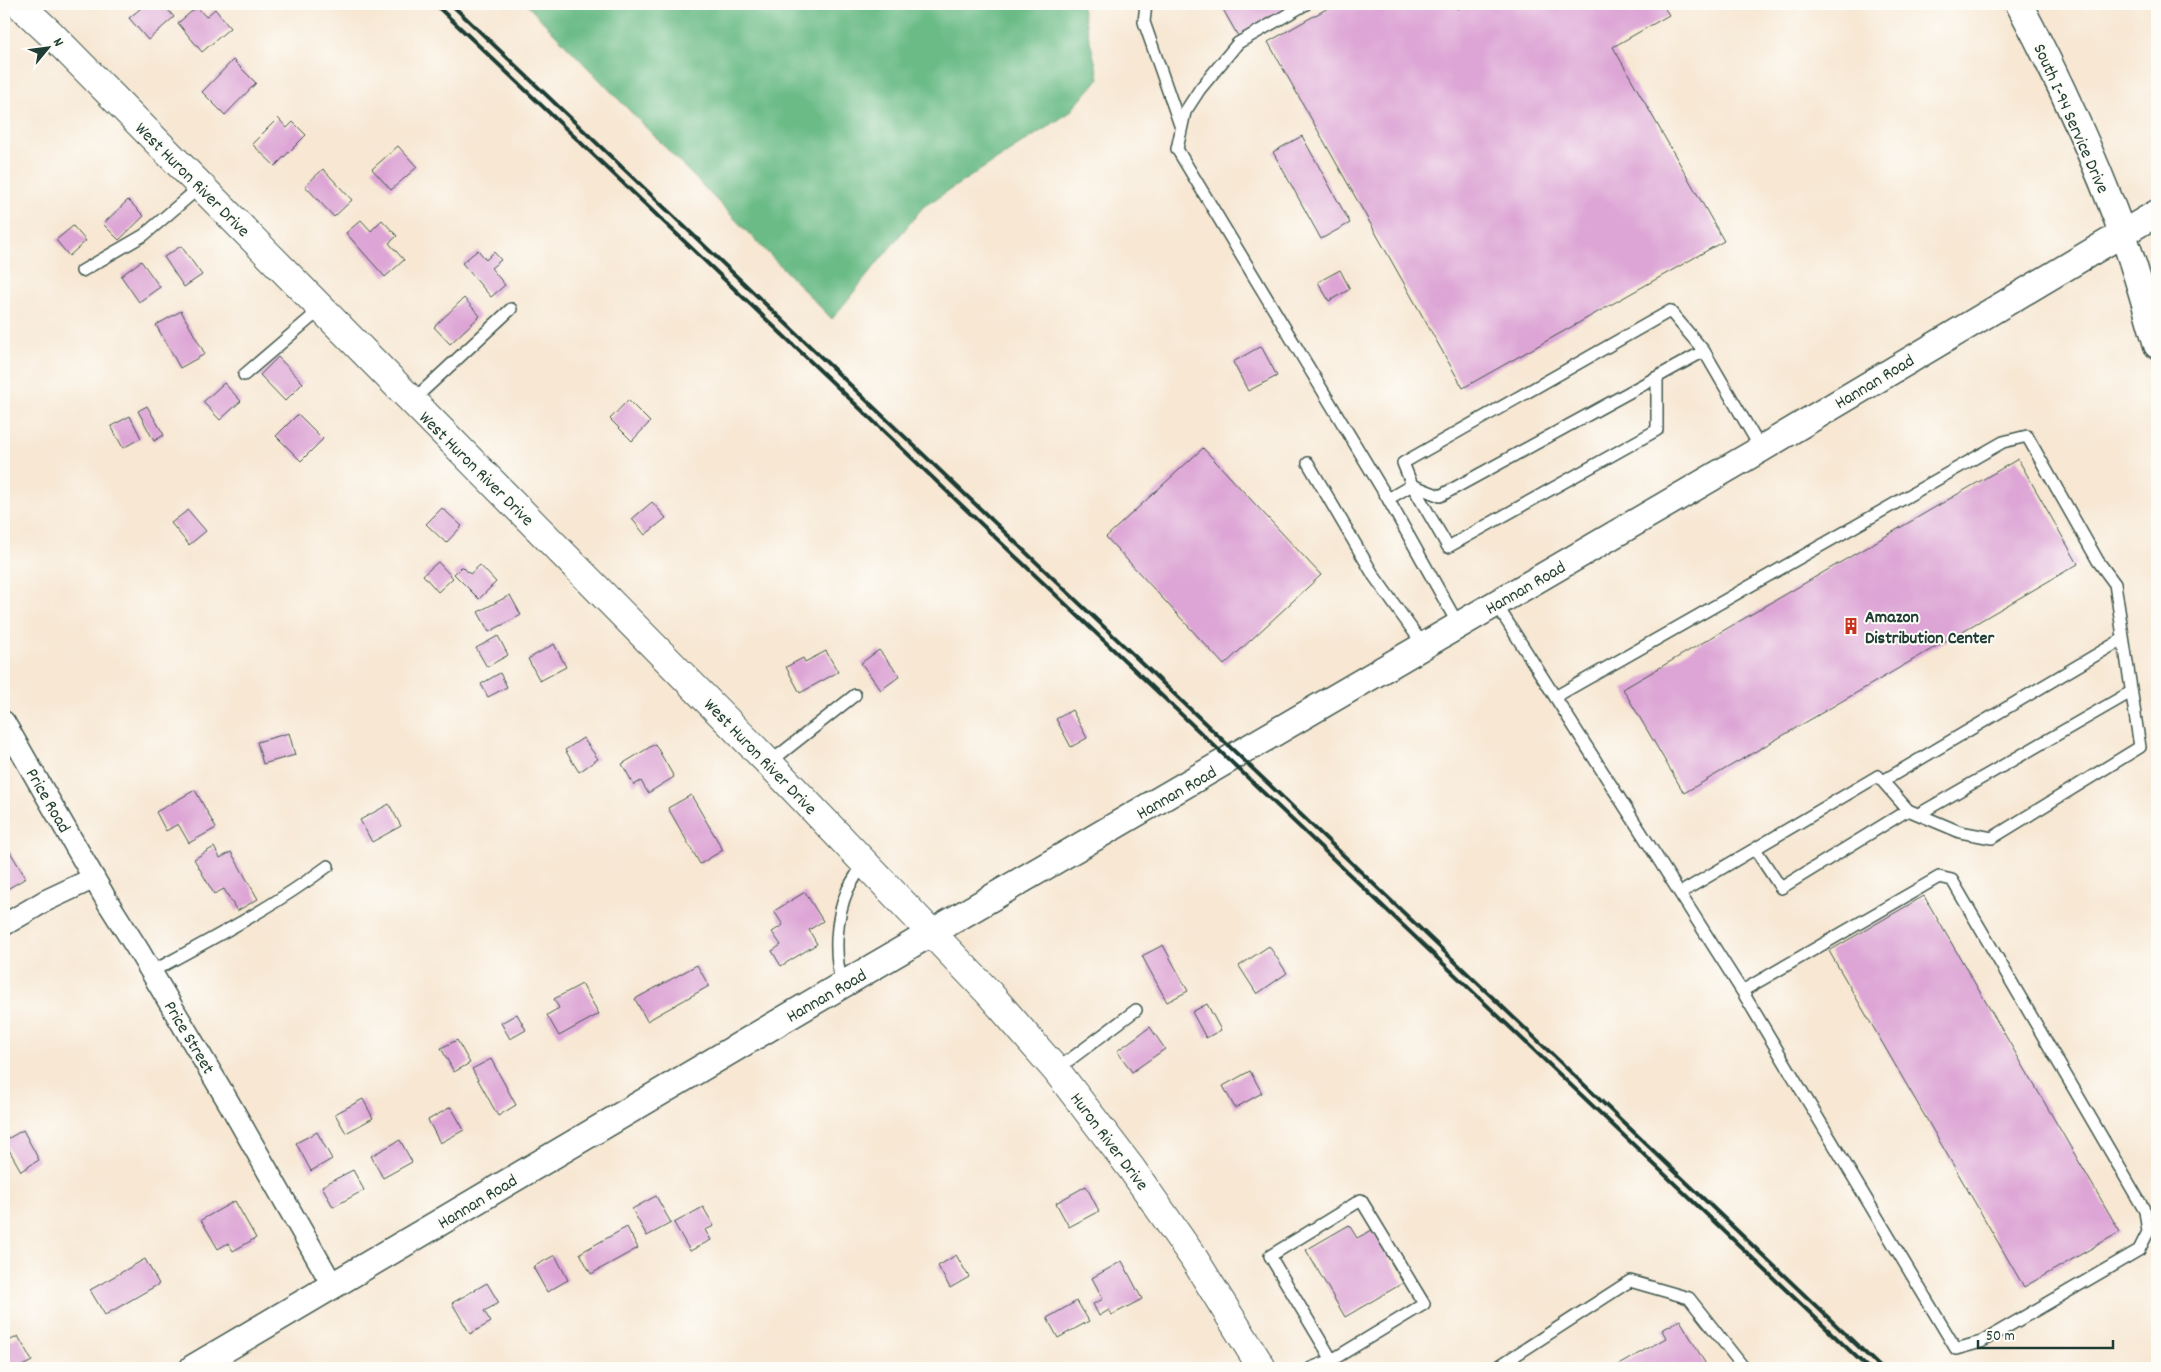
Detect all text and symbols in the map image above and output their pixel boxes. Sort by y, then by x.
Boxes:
north arrow [22,22,72,72]
text: N [47,35,68,51]
street label: South I-94 Service Drive [2025,40,2114,198]
street label: West Huron River Drive [128,118,254,244]
street label: Hannan Road [1831,350,1920,417]
street label: West Huron River Drive [412,407,538,533]
street label: Hannan Road [1482,556,1571,622]
place label: Amazon Distribution Center [1865,606,1994,652]
building icon: Amazon Distribution Center [1841,616,1861,636]
street label: West Huron River Drive [697,694,822,822]
street label: Hannan Road [1133,761,1222,827]
street label: Price Road [18,764,75,838]
street label: Hannan Road [783,964,872,1030]
street label: Price Street [156,997,220,1080]
street label: Huron River Drive [1063,1088,1153,1197]
street label: Hannan Road [434,1170,523,1237]
scale bar [1978,1317,2114,1349]
text: 50 m [1986,1326,2015,1348]

